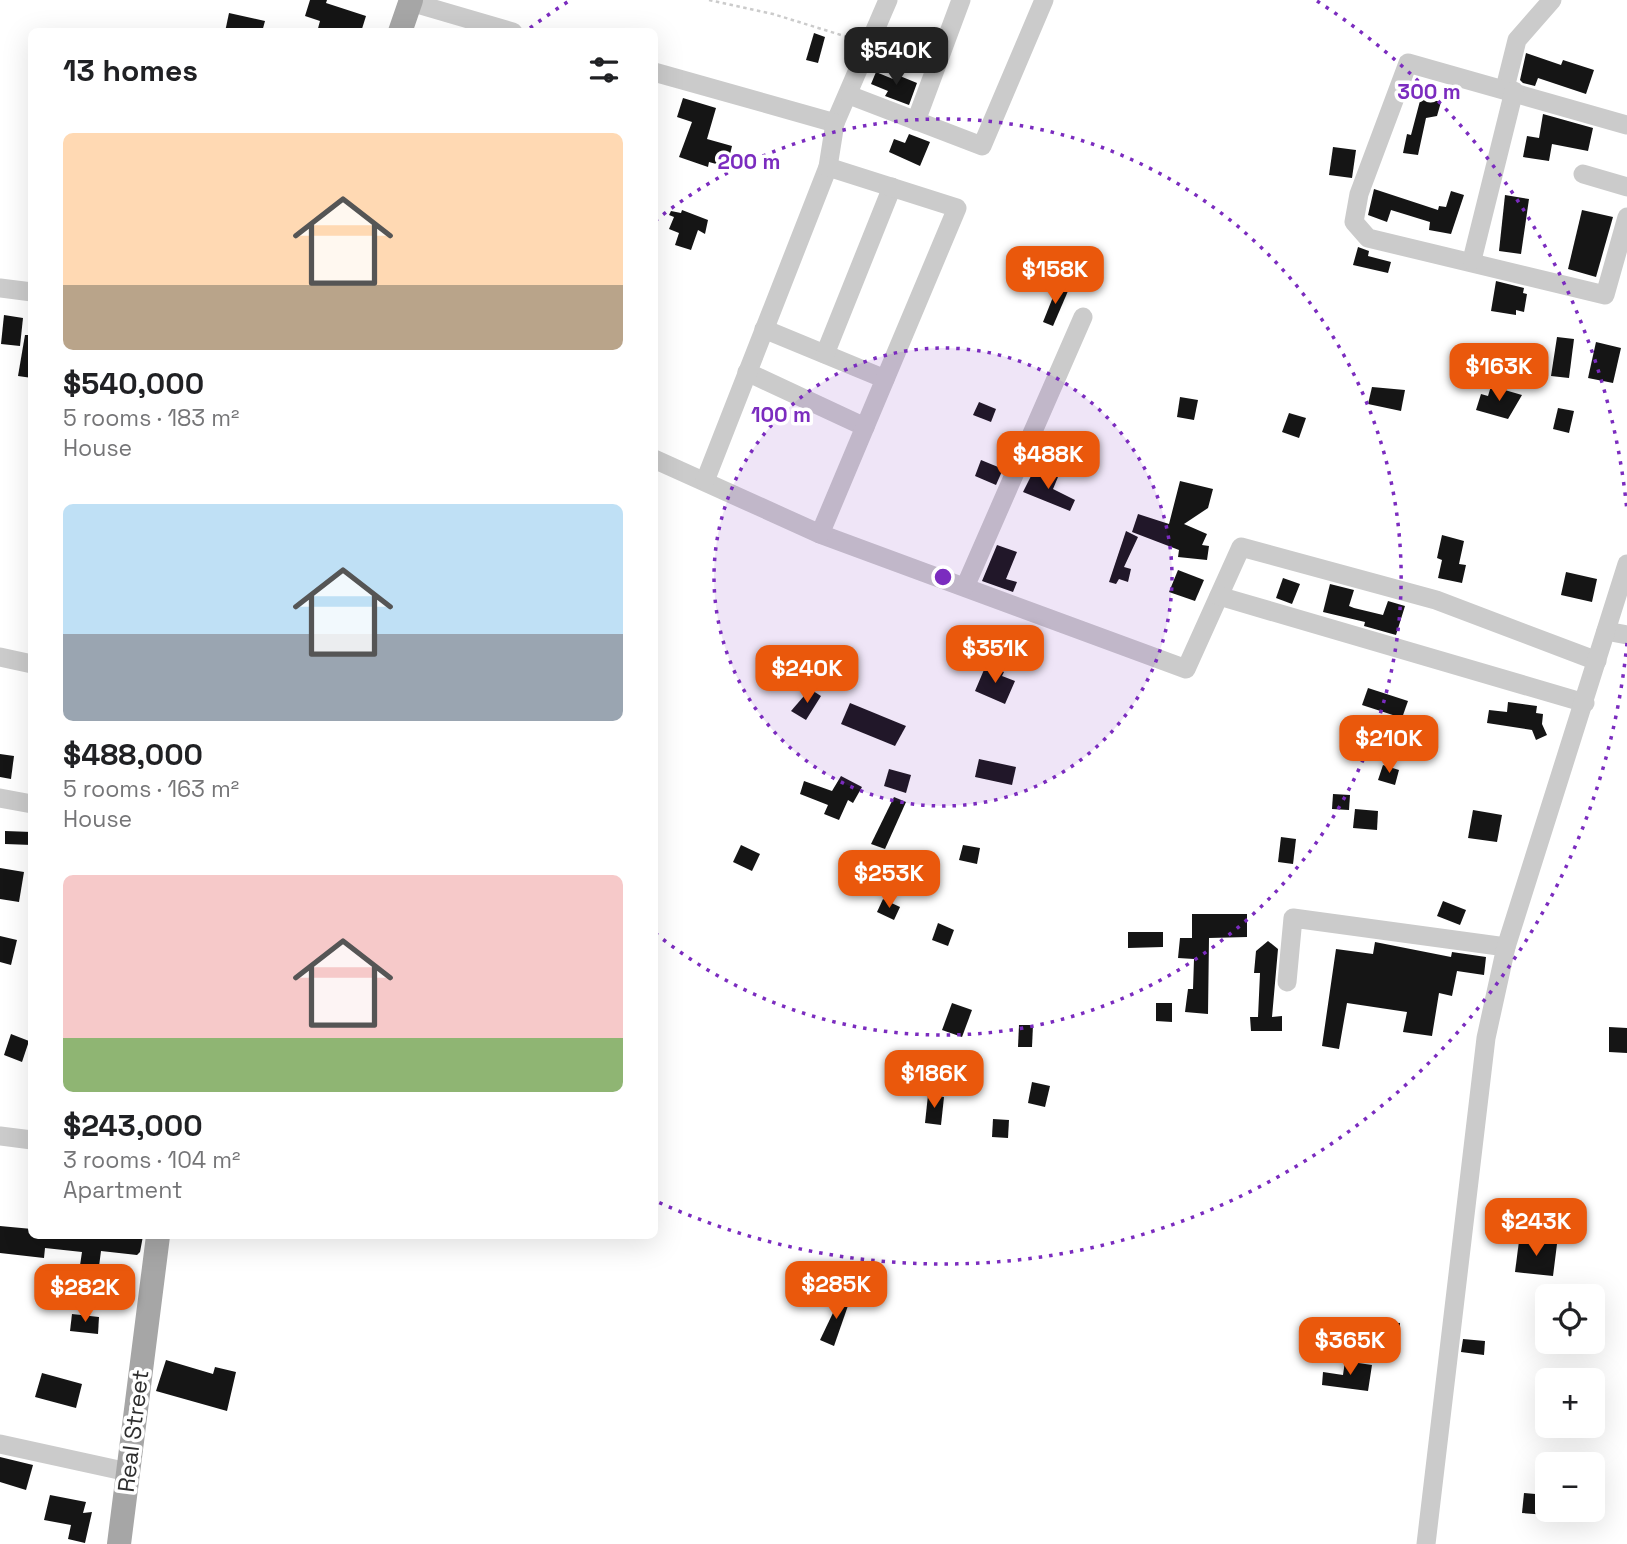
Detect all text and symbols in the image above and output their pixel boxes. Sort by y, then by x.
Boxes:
pin: $540K [847,28,945,87]
text: $540K [860,35,932,65]
text: 13 homes [63,51,198,90]
icon: filters [585,51,623,89]
text: 300 m [1397,78,1461,105]
text: 200 m [718,148,780,175]
icon: home [280,178,406,304]
pin: $158K [1006,246,1104,306]
text: $158K [1022,254,1088,284]
pin: $163K [1450,344,1548,403]
text: $163K [1466,351,1532,381]
text: $540,000 [63,364,204,403]
text: 100 m [751,401,811,428]
text: 5 rooms · 183 m² [63,403,239,433]
pin: $488K [999,432,1097,491]
text: House [63,433,132,463]
text: $488K [1013,439,1083,469]
icon: home [280,549,406,675]
centre of rings [931,565,955,589]
pin: $351K [946,626,1044,685]
text: $351K [962,633,1028,663]
pin: $240K [758,646,856,705]
text: $240K [771,653,843,683]
pin: $210K [1340,716,1438,775]
text: $210K [1355,723,1423,753]
text: $488,000 [63,735,203,774]
text: 5 rooms · 163 m² [63,774,239,804]
text: House [63,804,132,834]
pin: $253K [840,850,938,910]
text: $253K [854,858,924,888]
icon: home [280,920,406,1046]
pin: $186K [885,1050,983,1110]
text: $186K [901,1058,967,1088]
text: $243,000 [63,1106,203,1145]
text: 3 rooms · 104 m² [63,1145,240,1175]
text: Apartment [63,1175,183,1205]
pin: $243K [1487,1198,1585,1258]
text: $243K [1501,1206,1571,1236]
pin: $285K [787,1262,885,1321]
pin: $282K [36,1264,134,1324]
text: $285K [801,1269,871,1299]
text: $282K [50,1272,120,1302]
map controls [1535,1284,1605,1522]
button: locate [1535,1284,1605,1354]
pin: $365K [1301,1318,1399,1377]
text: $365K [1315,1325,1385,1355]
street label: Real Street [111,1368,155,1494]
button: + [1535,1368,1605,1438]
button: − [1535,1452,1605,1522]

